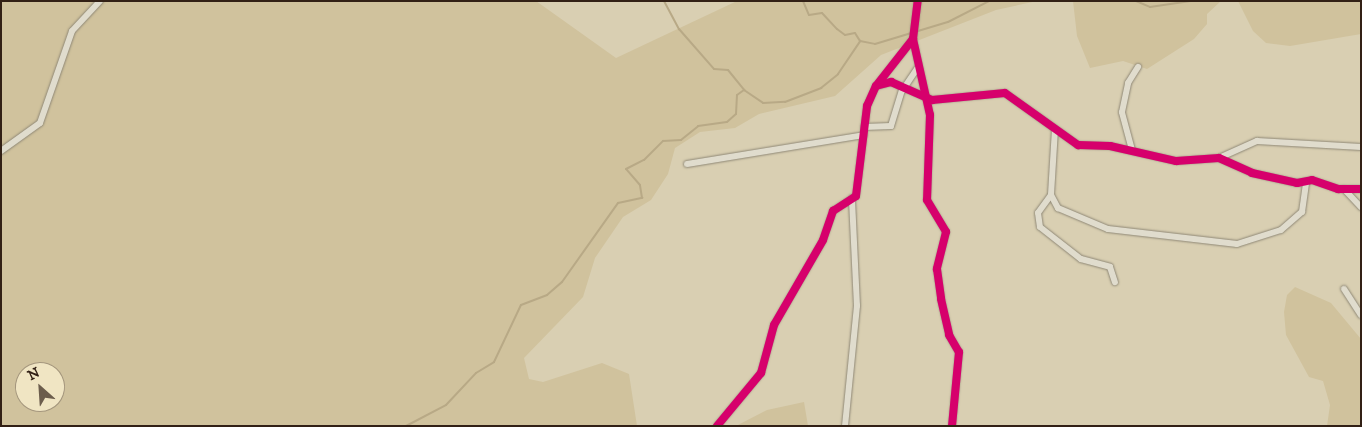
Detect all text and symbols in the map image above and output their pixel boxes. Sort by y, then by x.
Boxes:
north arrow [15,362,65,412]
text: N [25,364,43,385]

